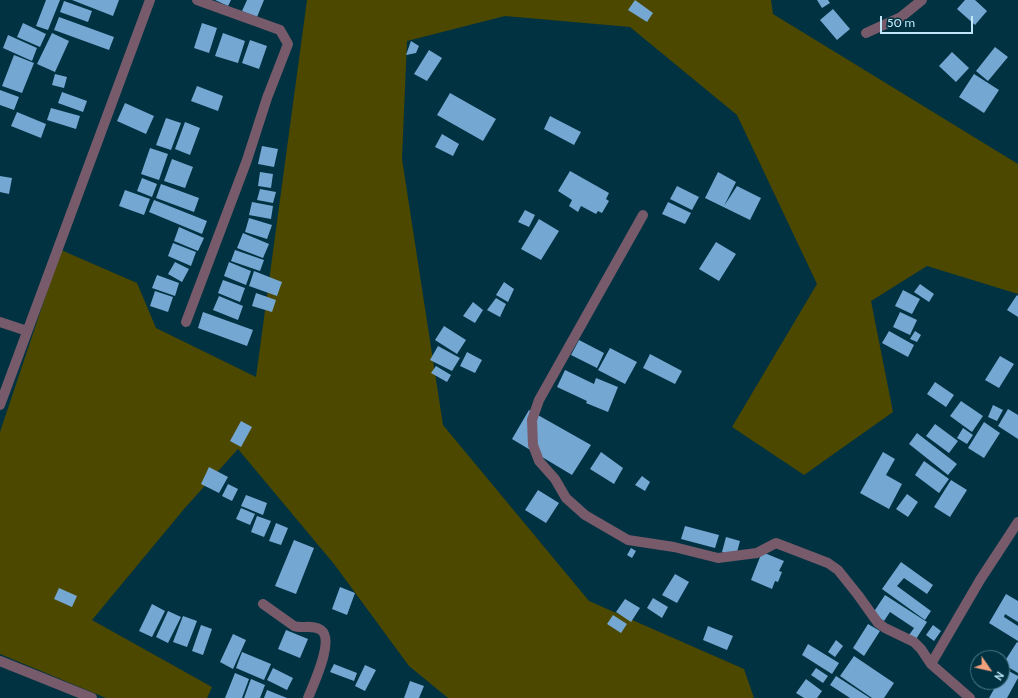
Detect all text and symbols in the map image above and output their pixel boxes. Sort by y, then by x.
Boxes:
scale bar [882,8,975,34]
text: 50 m [887,15,915,30]
north arrow [970,650,1010,690]
text: N [991,669,1007,683]

